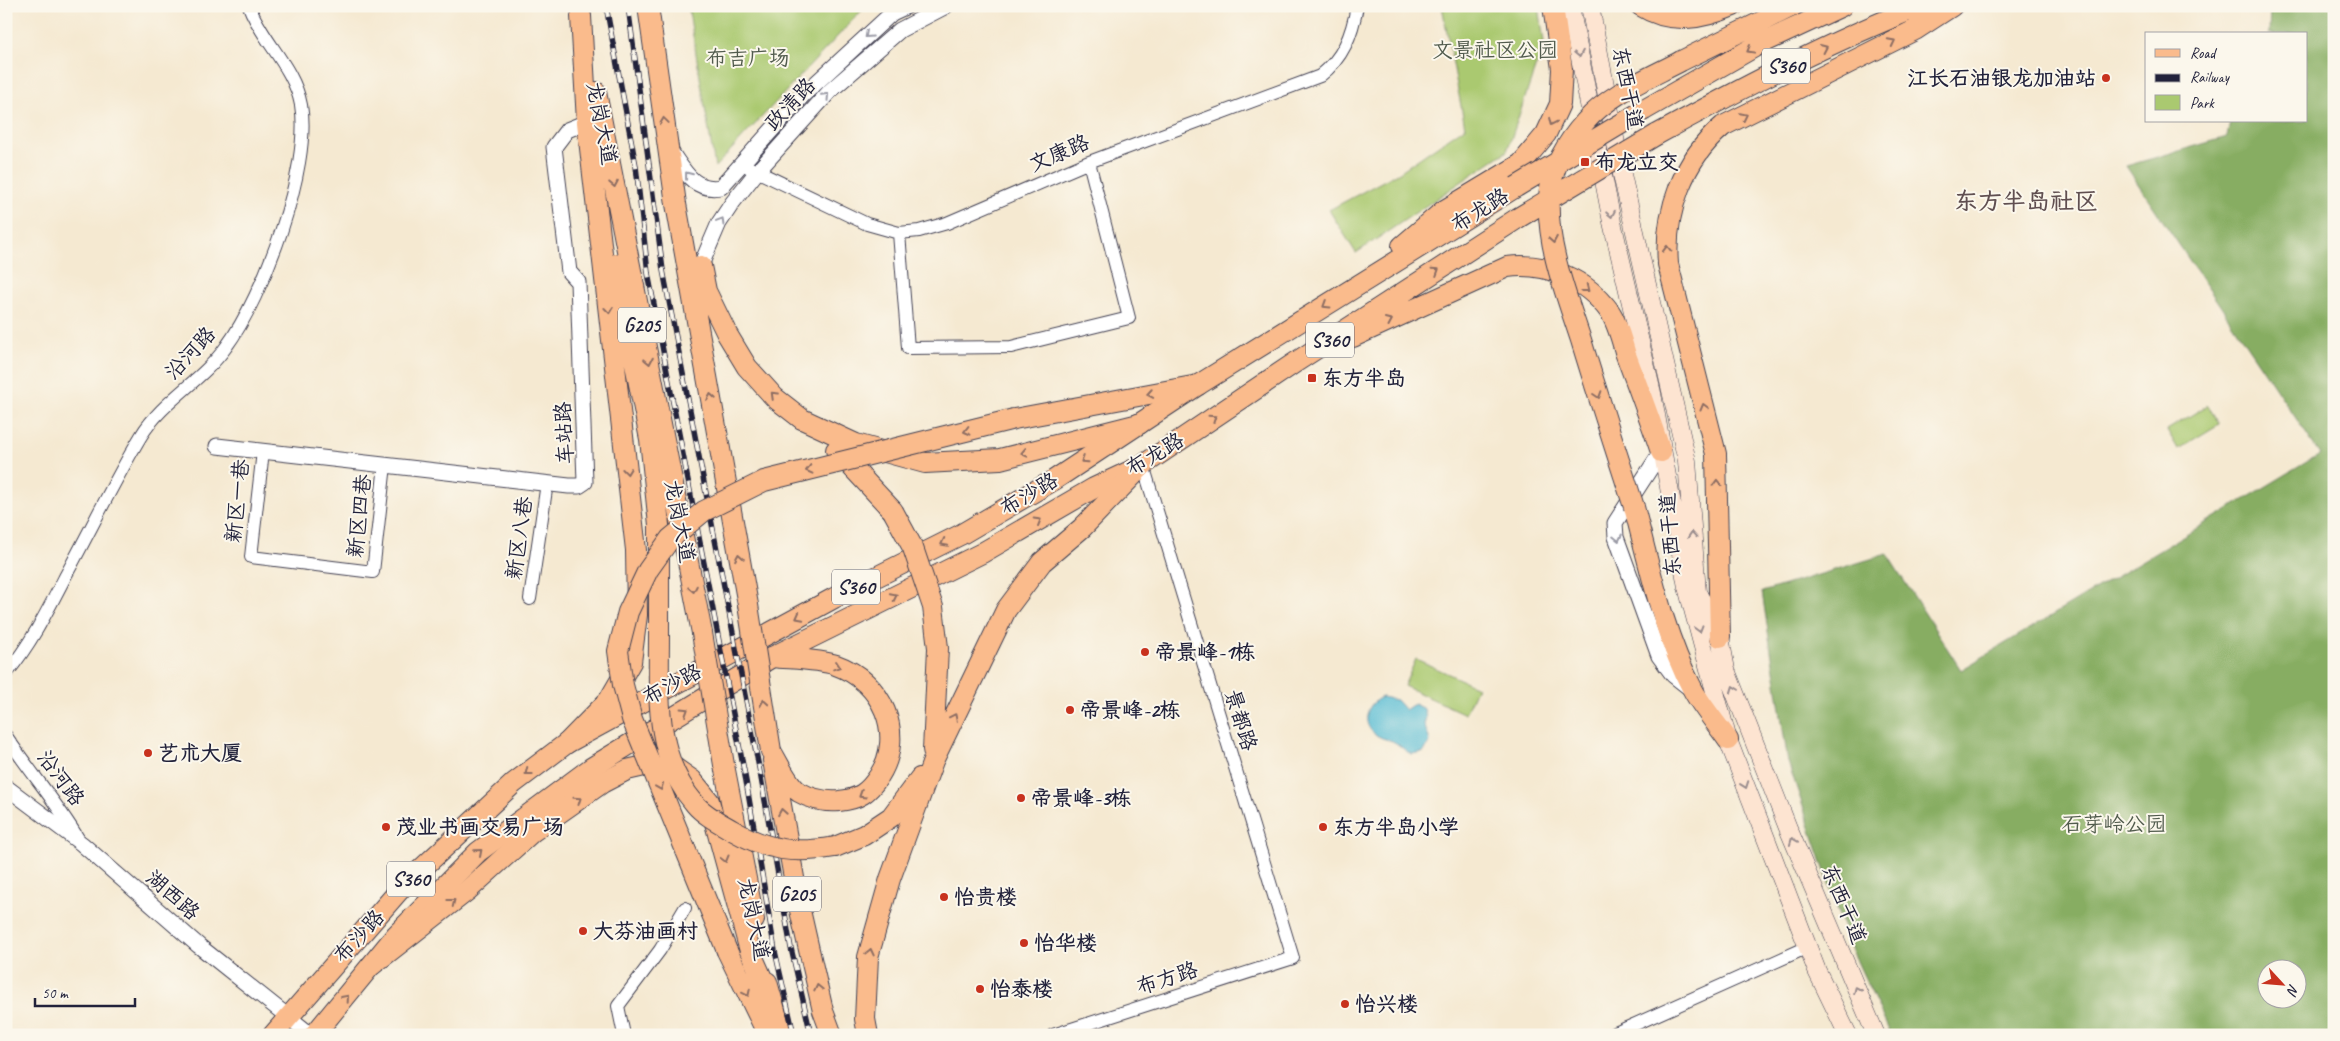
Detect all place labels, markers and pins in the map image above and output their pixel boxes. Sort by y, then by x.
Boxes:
place label: 江长石油银龙加油站 [1907,65,2096,91]
marker: 江长石油银龙加油站 [2100,72,2112,84]
place label: 布龙立交 [1595,149,1679,175]
marker: 布龙立交 [1579,156,1591,168]
place label: 东方半岛 [1322,365,1406,391]
marker: 东方半岛 [1306,372,1318,384]
place label: 帝景峰-1栋 [1155,639,1255,665]
marker: 帝景峰-1栋 [1139,646,1151,658]
place label: 帝景峰-2栋 [1080,697,1180,723]
marker: 帝景峰-2栋 [1064,704,1076,716]
place label: 艺术大厦 [158,740,242,766]
marker: 艺术大厦 [142,747,154,759]
place label: 帝景峰-3栋 [1031,785,1131,811]
marker: 帝景峰-3栋 [1015,792,1027,804]
place label: 茂业书画交易广场 [396,814,564,840]
place label: 东方半岛小学 [1333,814,1459,840]
marker: 茂业书画交易广场 [380,821,392,833]
marker: 东方半岛小学 [1317,821,1329,833]
place label: 怡贵楼 [954,884,1017,910]
marker: 怡贵楼 [938,891,950,903]
place label: 大芬油画村 [593,918,698,944]
marker: 大芬油画村 [577,925,589,937]
place label: 怡华楼 [1034,930,1097,956]
marker: 怡华楼 [1018,937,1030,949]
place label: 怡泰楼 [990,976,1053,1002]
marker: 怡泰楼 [974,983,986,995]
place label: 怡兴楼 [1355,991,1418,1017]
marker: 怡兴楼 [1339,998,1351,1010]

